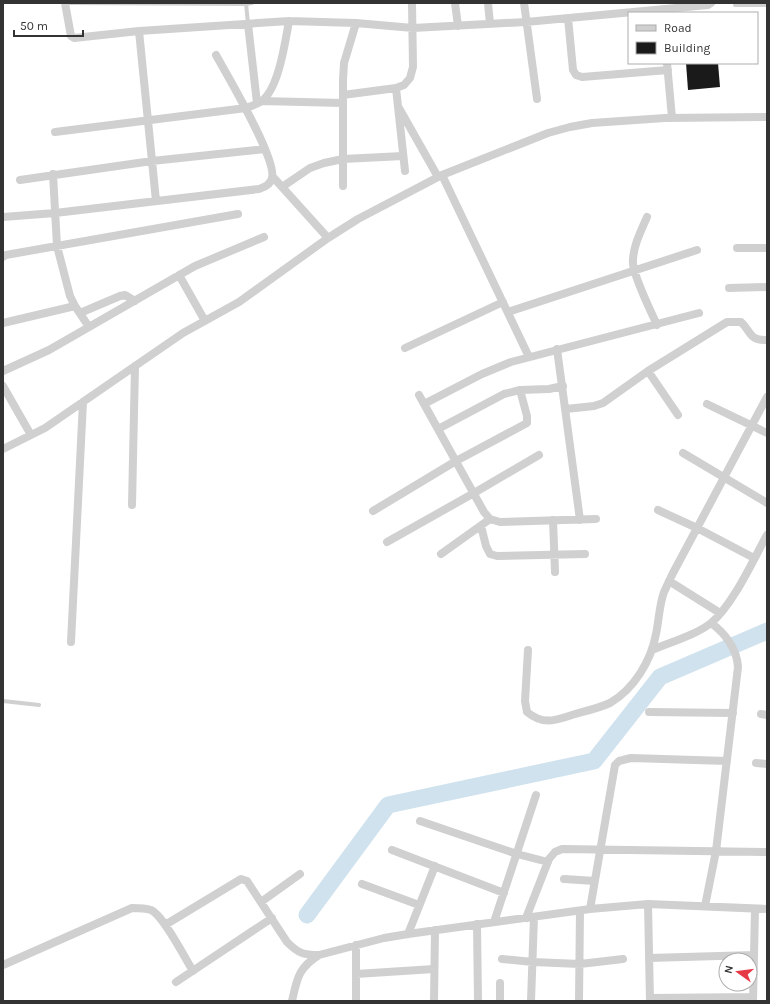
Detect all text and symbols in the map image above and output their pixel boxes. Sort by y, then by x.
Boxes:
scale bar [14,12,83,38]
legend [628,12,758,64]
text: 50 m [20,19,48,33]
text: Road [664,21,692,35]
text: Building [664,41,711,55]
north arrow [718,952,758,992]
text: N [722,964,736,975]

